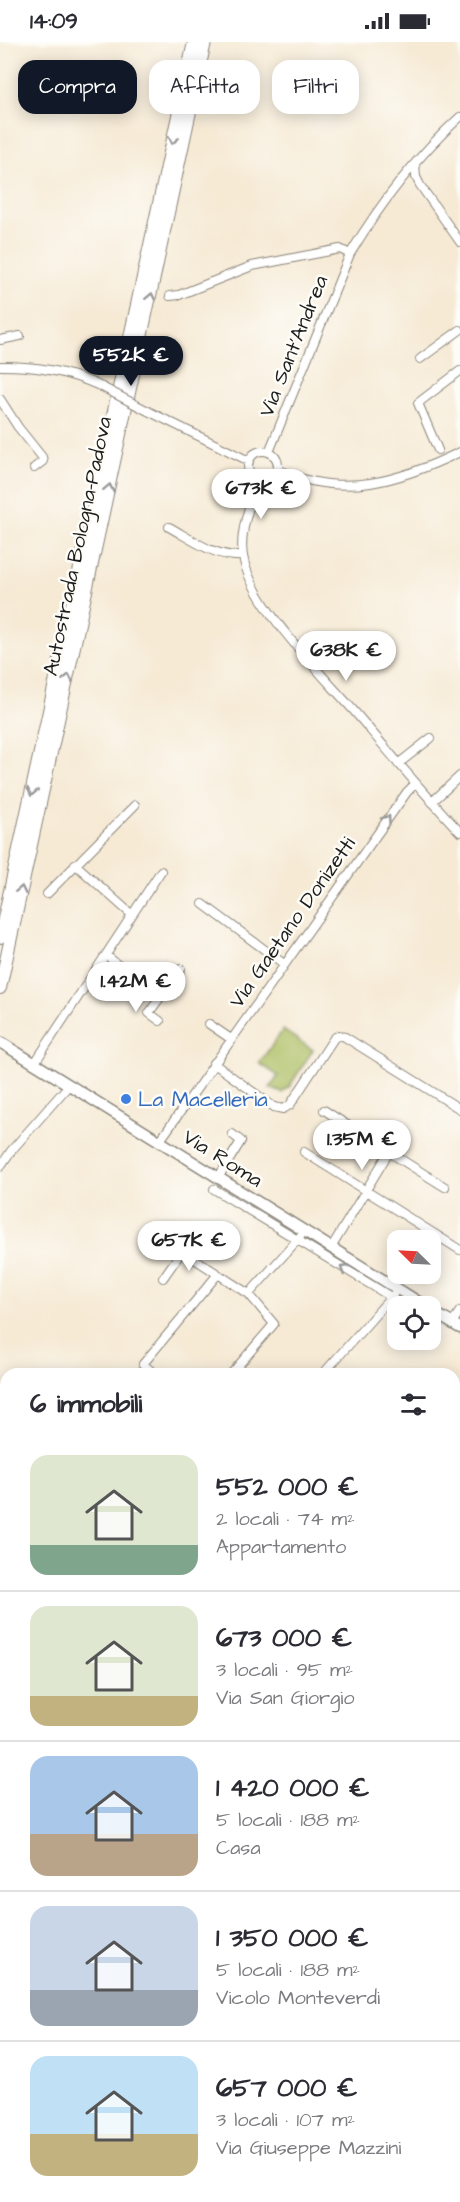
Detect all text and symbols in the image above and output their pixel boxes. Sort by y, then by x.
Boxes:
text: 14:09 [30,6,78,37]
chip: Compra [18,60,137,114]
chip: Affitta [149,60,260,114]
chip: Filtri [272,60,359,114]
one-way arrow [167,135,180,145]
street label: Via Sant'Andrea [252,271,335,421]
one-way arrow [144,292,157,302]
pin: 552K € [82,336,180,387]
text: 552K € [93,341,169,369]
street label: Autostrada Bologna-Padova [36,414,121,679]
pin: 673K € [212,469,310,520]
text: 673K € [225,474,297,502]
one-way arrow [102,483,115,493]
pin: 638K € [297,631,395,682]
text: 638K € [310,636,382,664]
one-way arrow [60,673,73,683]
one-way arrow [26,787,39,797]
one-way arrow [380,815,391,826]
street label: Via Gaetano Donizetti [222,831,362,1014]
one-way arrow [14,885,27,895]
pin: 1.42M € [81,962,191,1013]
text: 1.42M € [101,967,171,995]
place label: La Macelleria [138,1085,268,1114]
marker: La Macelleria [119,1092,133,1106]
pin: 1.35M € [307,1120,417,1171]
street label: Via Roma [177,1122,269,1195]
text: 1.35M € [327,1125,397,1153]
pin: 657K € [140,1221,238,1272]
text: 657K € [151,1226,227,1254]
north arrow [387,1230,441,1284]
map controls [387,1230,441,1350]
one-way arrow [340,1264,350,1276]
button: locate [387,1296,441,1350]
text: 6 immobili [30,1386,142,1422]
icon: filters [397,1388,430,1421]
text: 552 000 € [216,1469,358,1505]
icon: home [78,1479,150,1551]
text: 2 locali · 74 m² [216,1505,355,1533]
text: Appartamento [216,1533,346,1561]
text: 673 000 € [216,1620,352,1656]
icon: home [78,1630,150,1702]
text: 3 locali · 95 m² [216,1656,353,1684]
text: Via San Giorgio [216,1684,355,1712]
text: 1 420 000 € [216,1770,369,1806]
icon: home [78,1780,150,1852]
text: 5 locali · 188 m² [216,1806,360,1834]
text: Casa [216,1834,261,1862]
text: 1 350 000 € [216,1920,368,1956]
icon: home [78,1930,150,2002]
text: 5 locali · 188 m² [216,1956,360,1984]
text: Vicolo Monteverdi [216,1984,380,2012]
text: 657 000 € [216,2070,357,2106]
icon: home [78,2080,150,2152]
text: 3 locali · 107 m² [216,2106,355,2134]
text: Via Giuseppe Mazzini [216,2134,401,2162]

